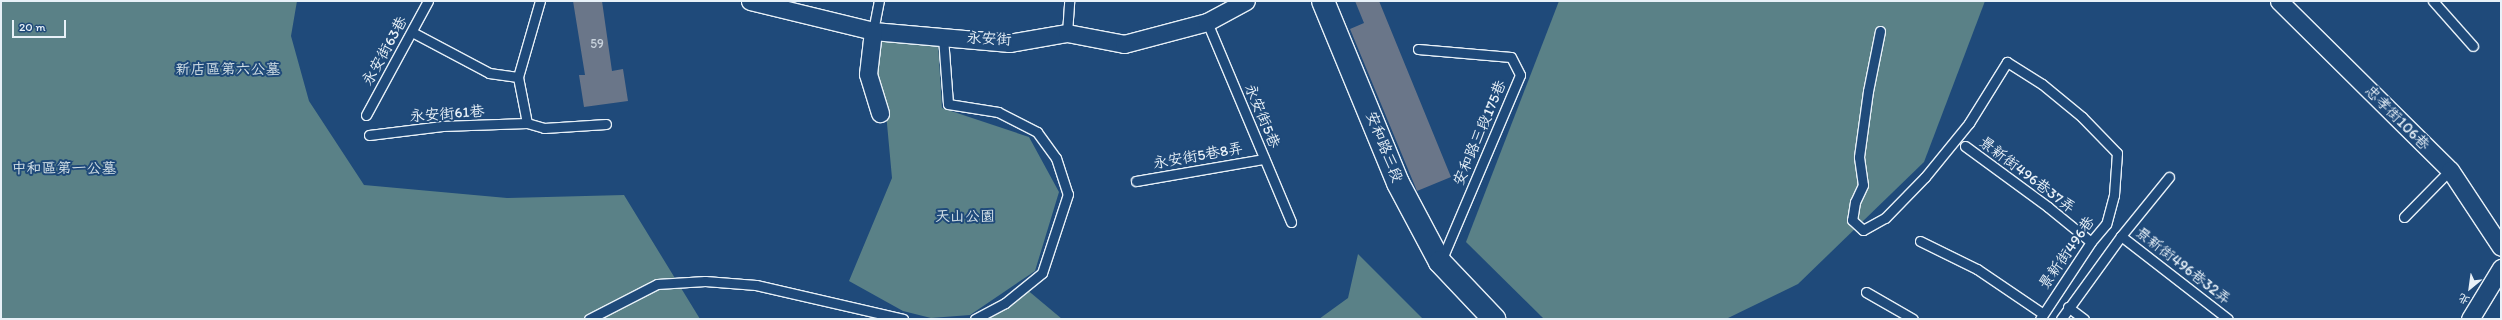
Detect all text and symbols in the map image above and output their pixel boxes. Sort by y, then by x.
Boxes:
scale bar [14,12,68,38]
street label: 永安街63巷 [359,13,411,89]
text: 20 m [19,20,46,34]
street label: 永安街 [966,29,1012,49]
house number: 59 [590,36,604,52]
park label: 新店區第六公墓 [176,61,280,79]
street label: 安和路三段175巷 [1450,78,1510,188]
street label: 永安街5巷 [1240,81,1284,151]
street label: 忠孝街106巷 [2361,82,2433,154]
street label: 永安街61巷 [409,102,485,126]
street label: 安和路三段 [1362,109,1406,185]
street label: 景新街496巷37弄 [1975,133,2079,217]
street label: 永安街5巷8弄 [1152,139,1244,173]
park label: 中和區第一公墓 [12,160,116,178]
park label: 天山公園 [935,208,995,226]
street label: 景新街496巷 [2035,213,2099,293]
street label: 景新街496巷32弄 [2132,223,2234,309]
north arrow [2450,268,2490,308]
text: 北 [2456,291,2472,307]

